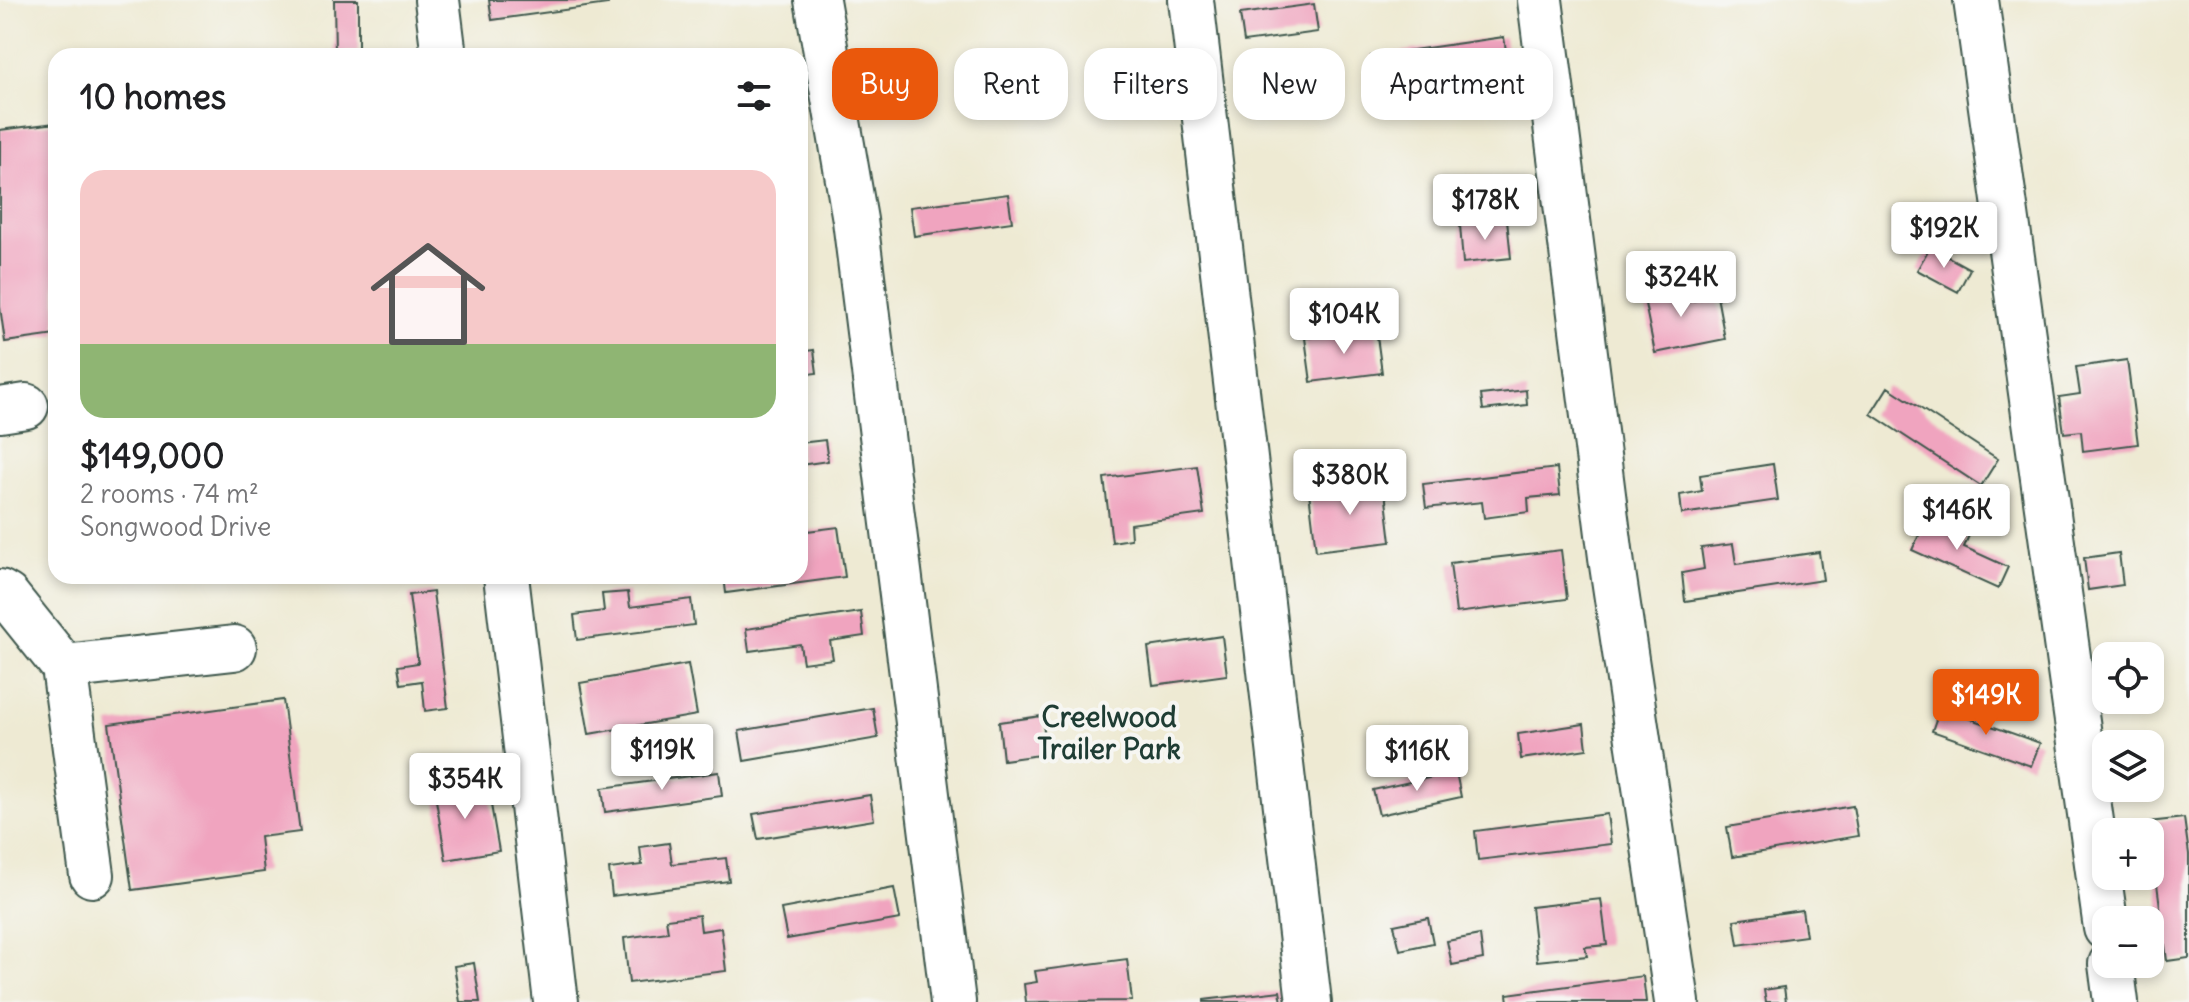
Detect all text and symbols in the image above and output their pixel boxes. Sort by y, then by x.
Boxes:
chip: Buy [832,48,938,120]
chip: Rent [954,48,1068,120]
chip: Filters [1084,48,1217,120]
chip: New [1233,48,1345,120]
chip: Apartment [1361,48,1553,120]
icon: filters [732,74,776,118]
text: 10 homes [80,75,226,118]
pin: $178K [1429,174,1541,242]
text: $178K [1451,183,1519,216]
pin: $192K [1888,202,2000,270]
text: $192K [1909,211,1979,244]
icon: home [356,222,500,366]
pin: $324K [1625,251,1737,319]
text: $324K [1644,260,1718,293]
pin: $104K [1288,288,1400,356]
text: $104K [1308,297,1380,330]
text: $149,000 [80,434,225,477]
pin: $380K [1294,449,1406,517]
text: $380K [1311,458,1389,491]
text: 2 rooms · 74 m² [80,477,259,510]
pin: $146K [1901,484,2013,552]
text: $146K [1922,493,1992,526]
text: Songwood Drive [80,510,271,543]
map controls [2092,642,2164,978]
button: locate [2092,642,2164,714]
pin: $149K [1930,669,2042,737]
text: $149K [1951,678,2021,711]
district label: Creelwood Trailer Park [1037,699,1181,767]
pin: $119K [606,724,718,792]
pin: $116K [1361,725,1473,793]
button: layers [2092,730,2164,802]
text: $119K [629,733,695,766]
text: $116K [1384,734,1450,767]
pin: $354K [409,753,521,821]
text: $354K [427,762,503,795]
button: + [2092,818,2164,890]
button: − [2092,906,2164,978]

